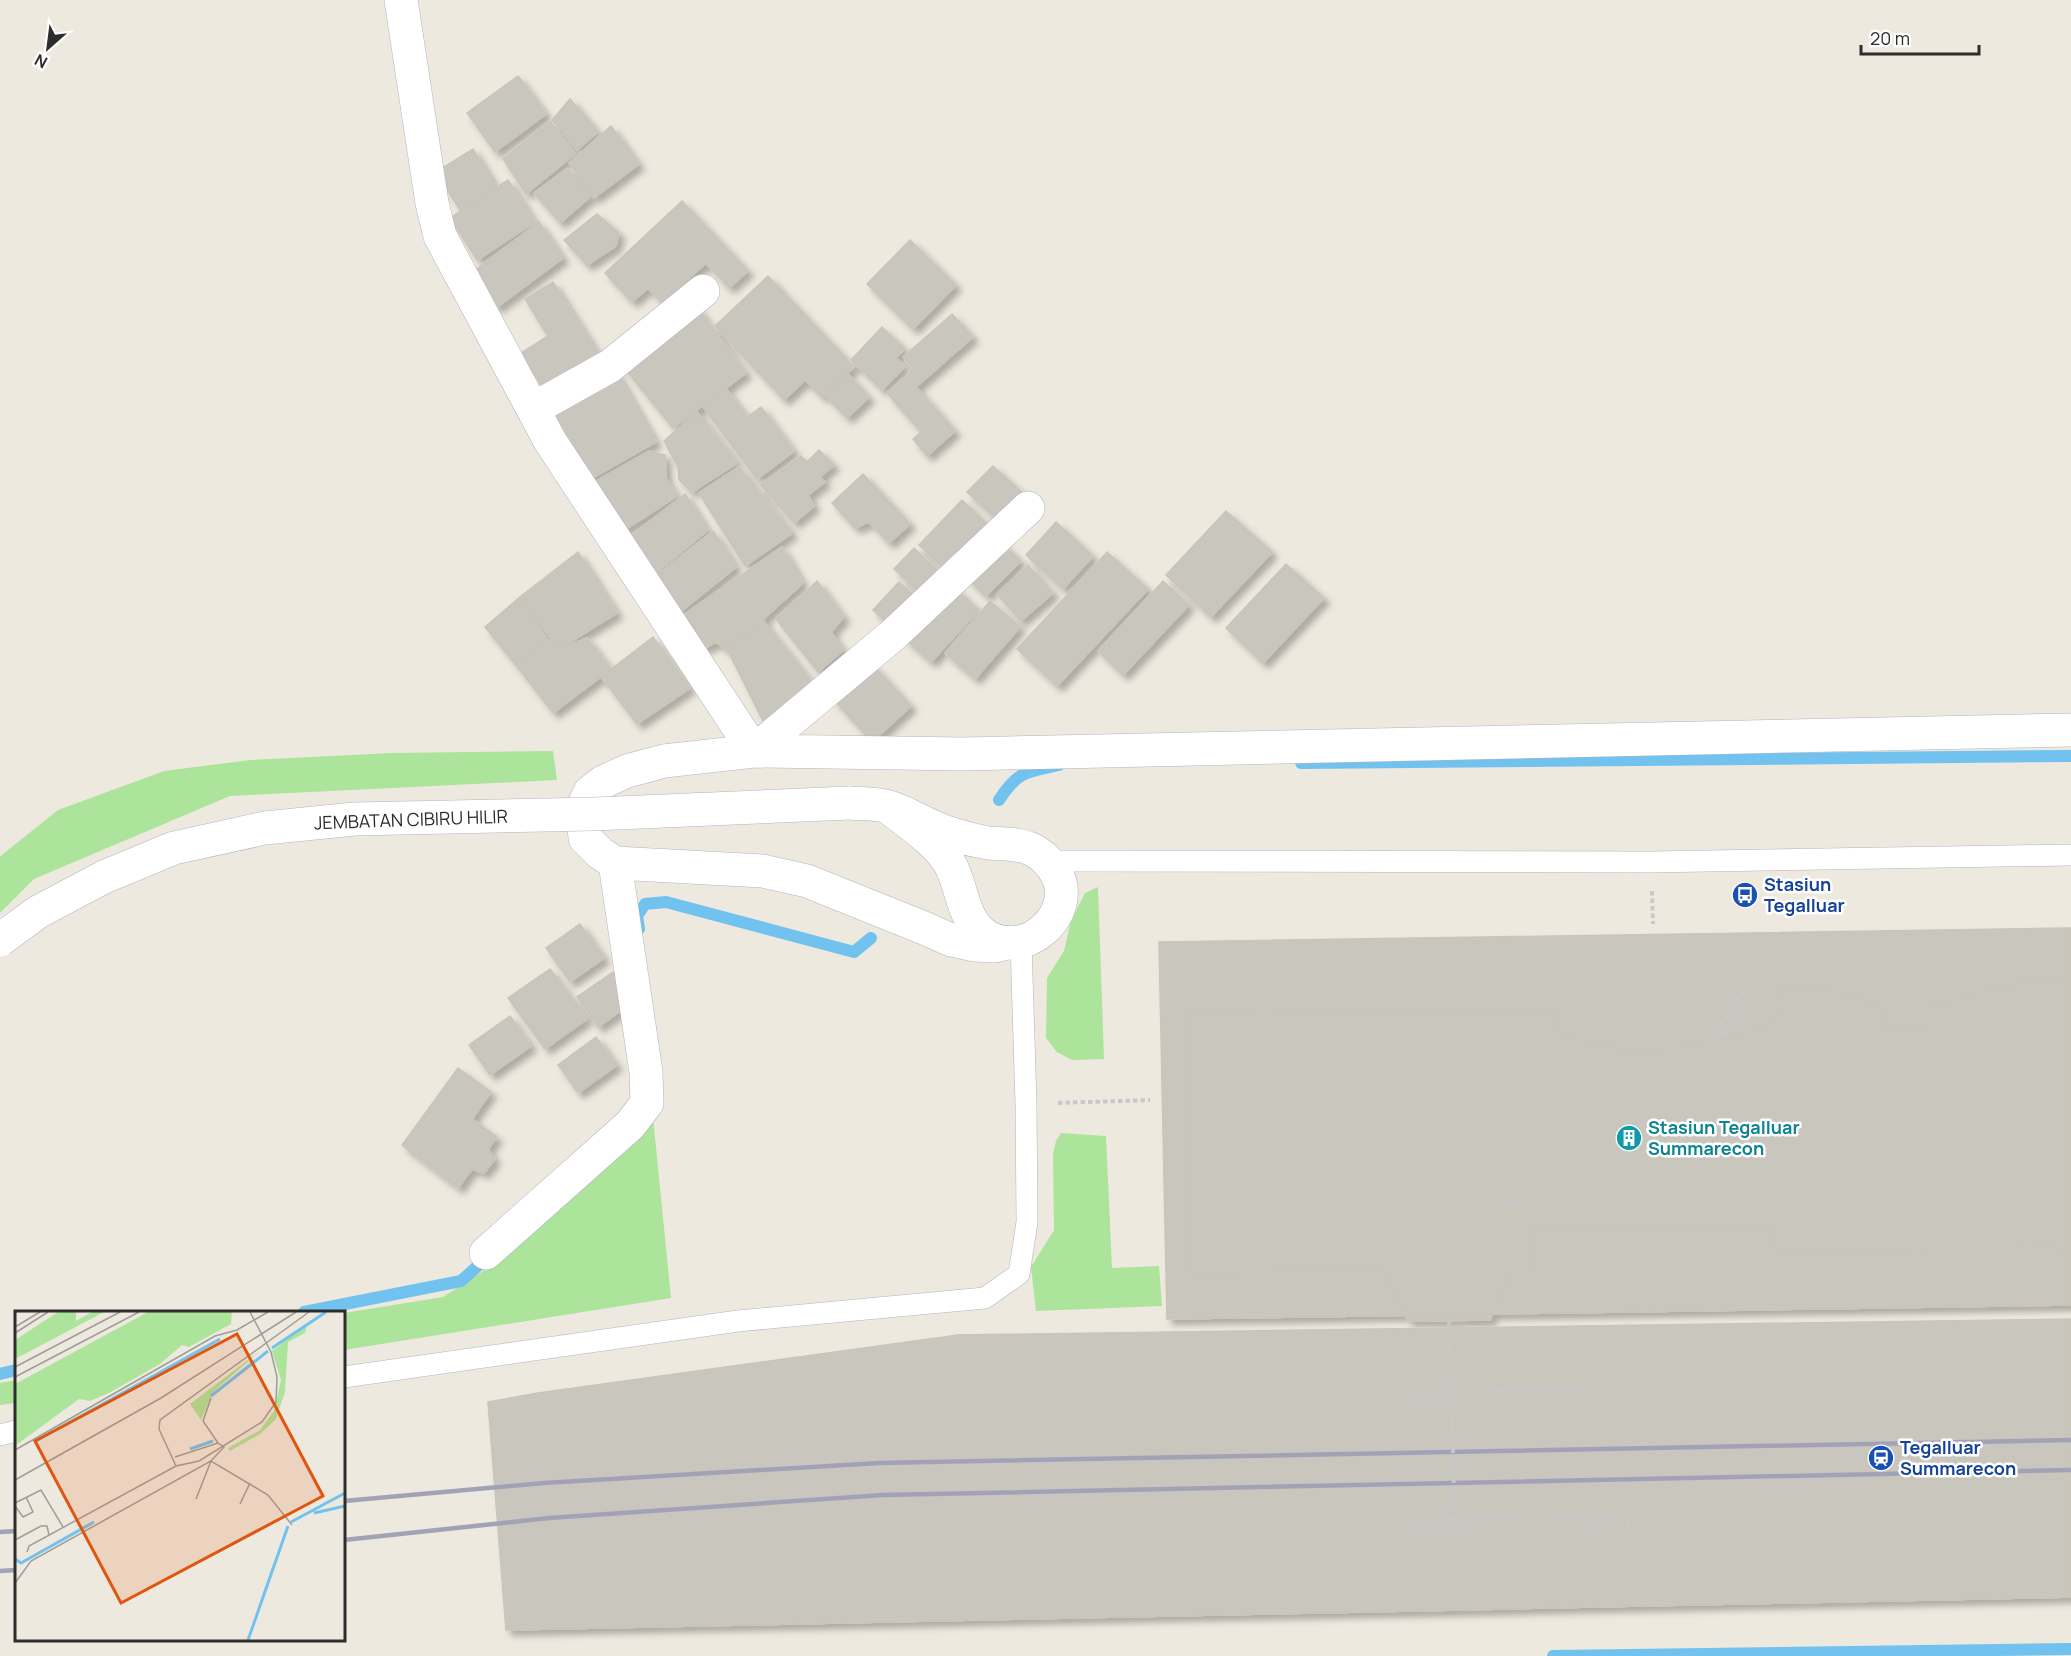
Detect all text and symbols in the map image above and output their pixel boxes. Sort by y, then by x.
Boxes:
north arrow [18,18,78,78]
scale bar [1861,18,1980,56]
text: 20 m [1870,26,1910,50]
text: N [31,49,51,74]
street label: JEMBATAN CIBIRU HILIR [314,804,508,834]
place label: Stasiun Tegalluar [1764,872,1845,917]
bus stop icon: Stasiun Tegalluar [1730,880,1760,910]
place label: Stasiun Tegalluar Summarecon [1648,1115,1800,1160]
building icon: Stasiun Tegalluar Summarecon [1614,1123,1644,1153]
inset map [15,1311,345,1641]
place label: Tegalluar Summarecon [1900,1435,2016,1480]
station icon: Tegalluar Summarecon [1866,1443,1896,1473]

